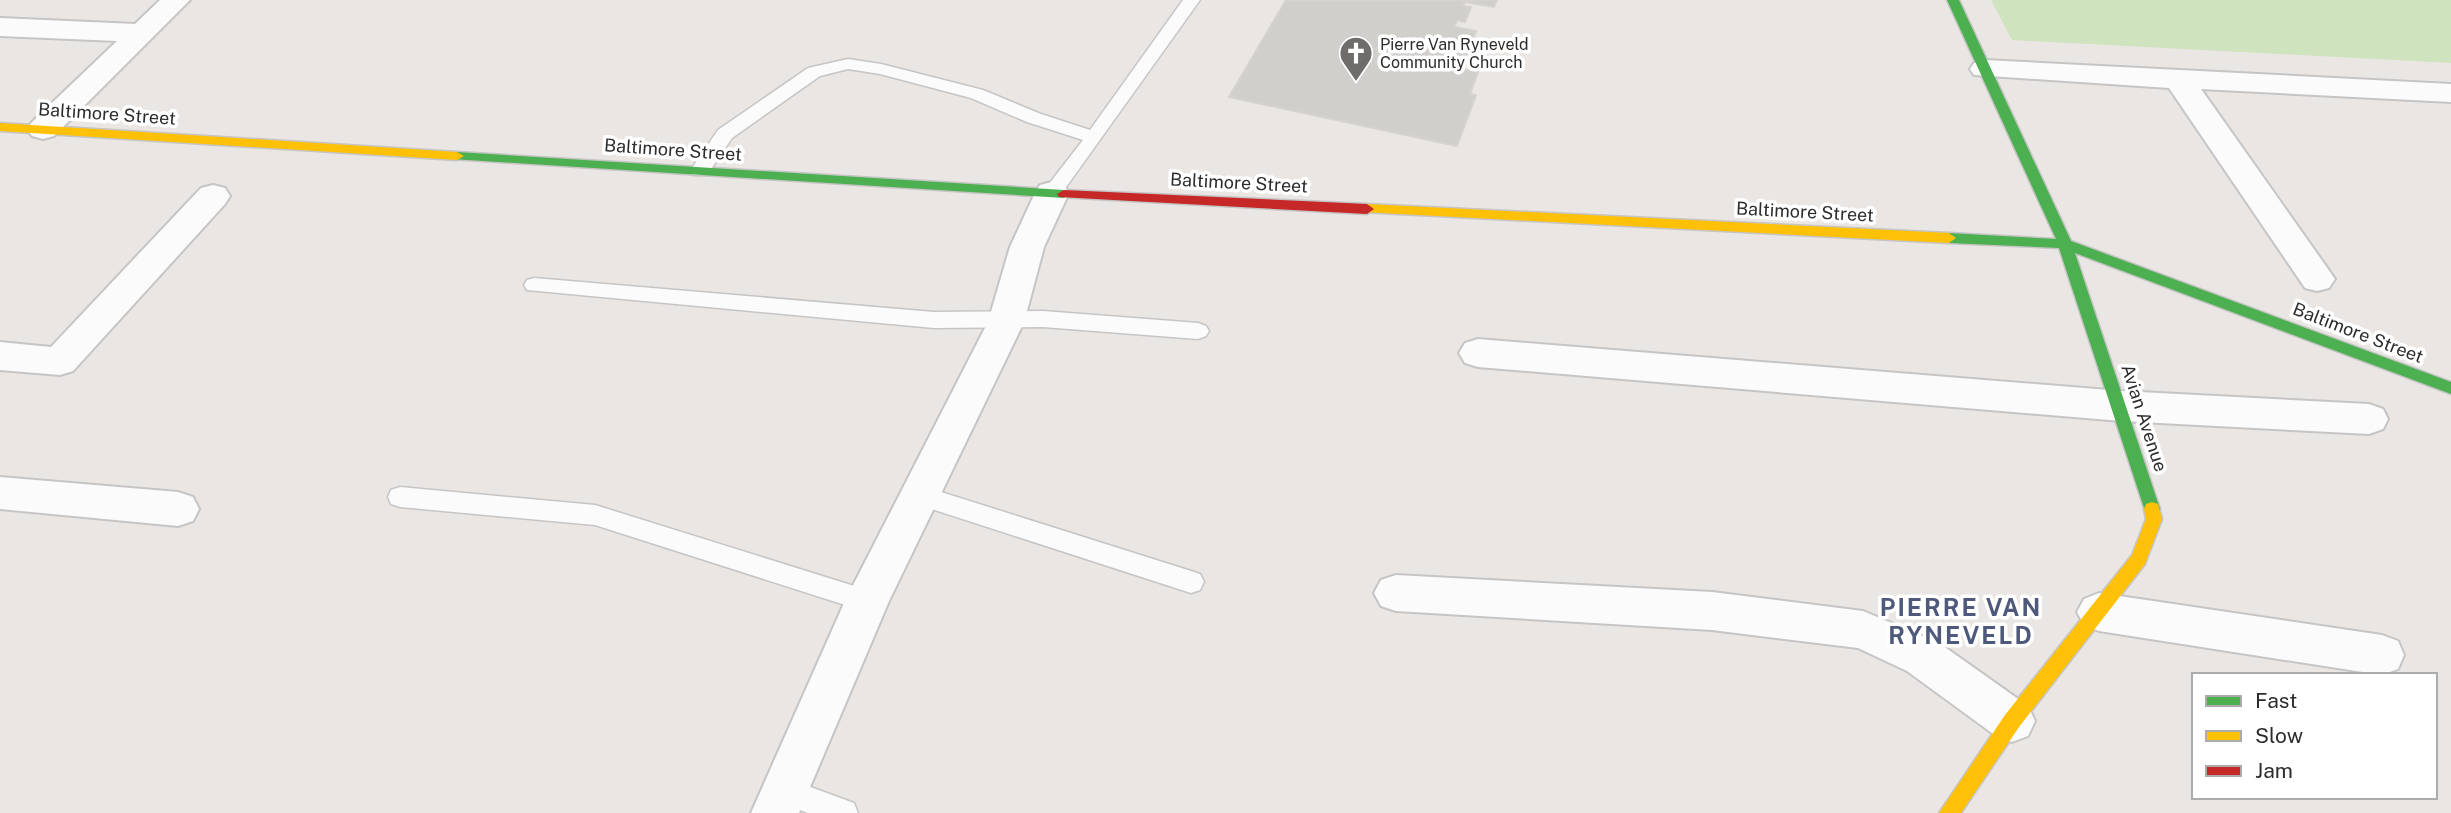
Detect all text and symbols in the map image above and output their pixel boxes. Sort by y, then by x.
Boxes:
church icon: Pierre Van Ryneveld Community Church [1337,34,1375,83]
place label: Pierre Van Ryneveld Community Church [1380,35,1529,72]
street label: Baltimore Street [37,98,177,129]
street label: Baltimore Street [603,134,743,165]
street label: Baltimore Street [1170,168,1309,197]
street label: Baltimore Street [1736,197,1875,226]
street label: Baltimore Street [2290,298,2426,367]
street label: Avian Avenue [2117,361,2172,474]
district label: PIERRE VAN RYNEVELD [1880,593,2042,649]
legend [2192,673,2437,799]
text: Fast [2255,688,2297,713]
text: Slow [2255,723,2303,748]
text: Jam [2255,758,2293,783]

